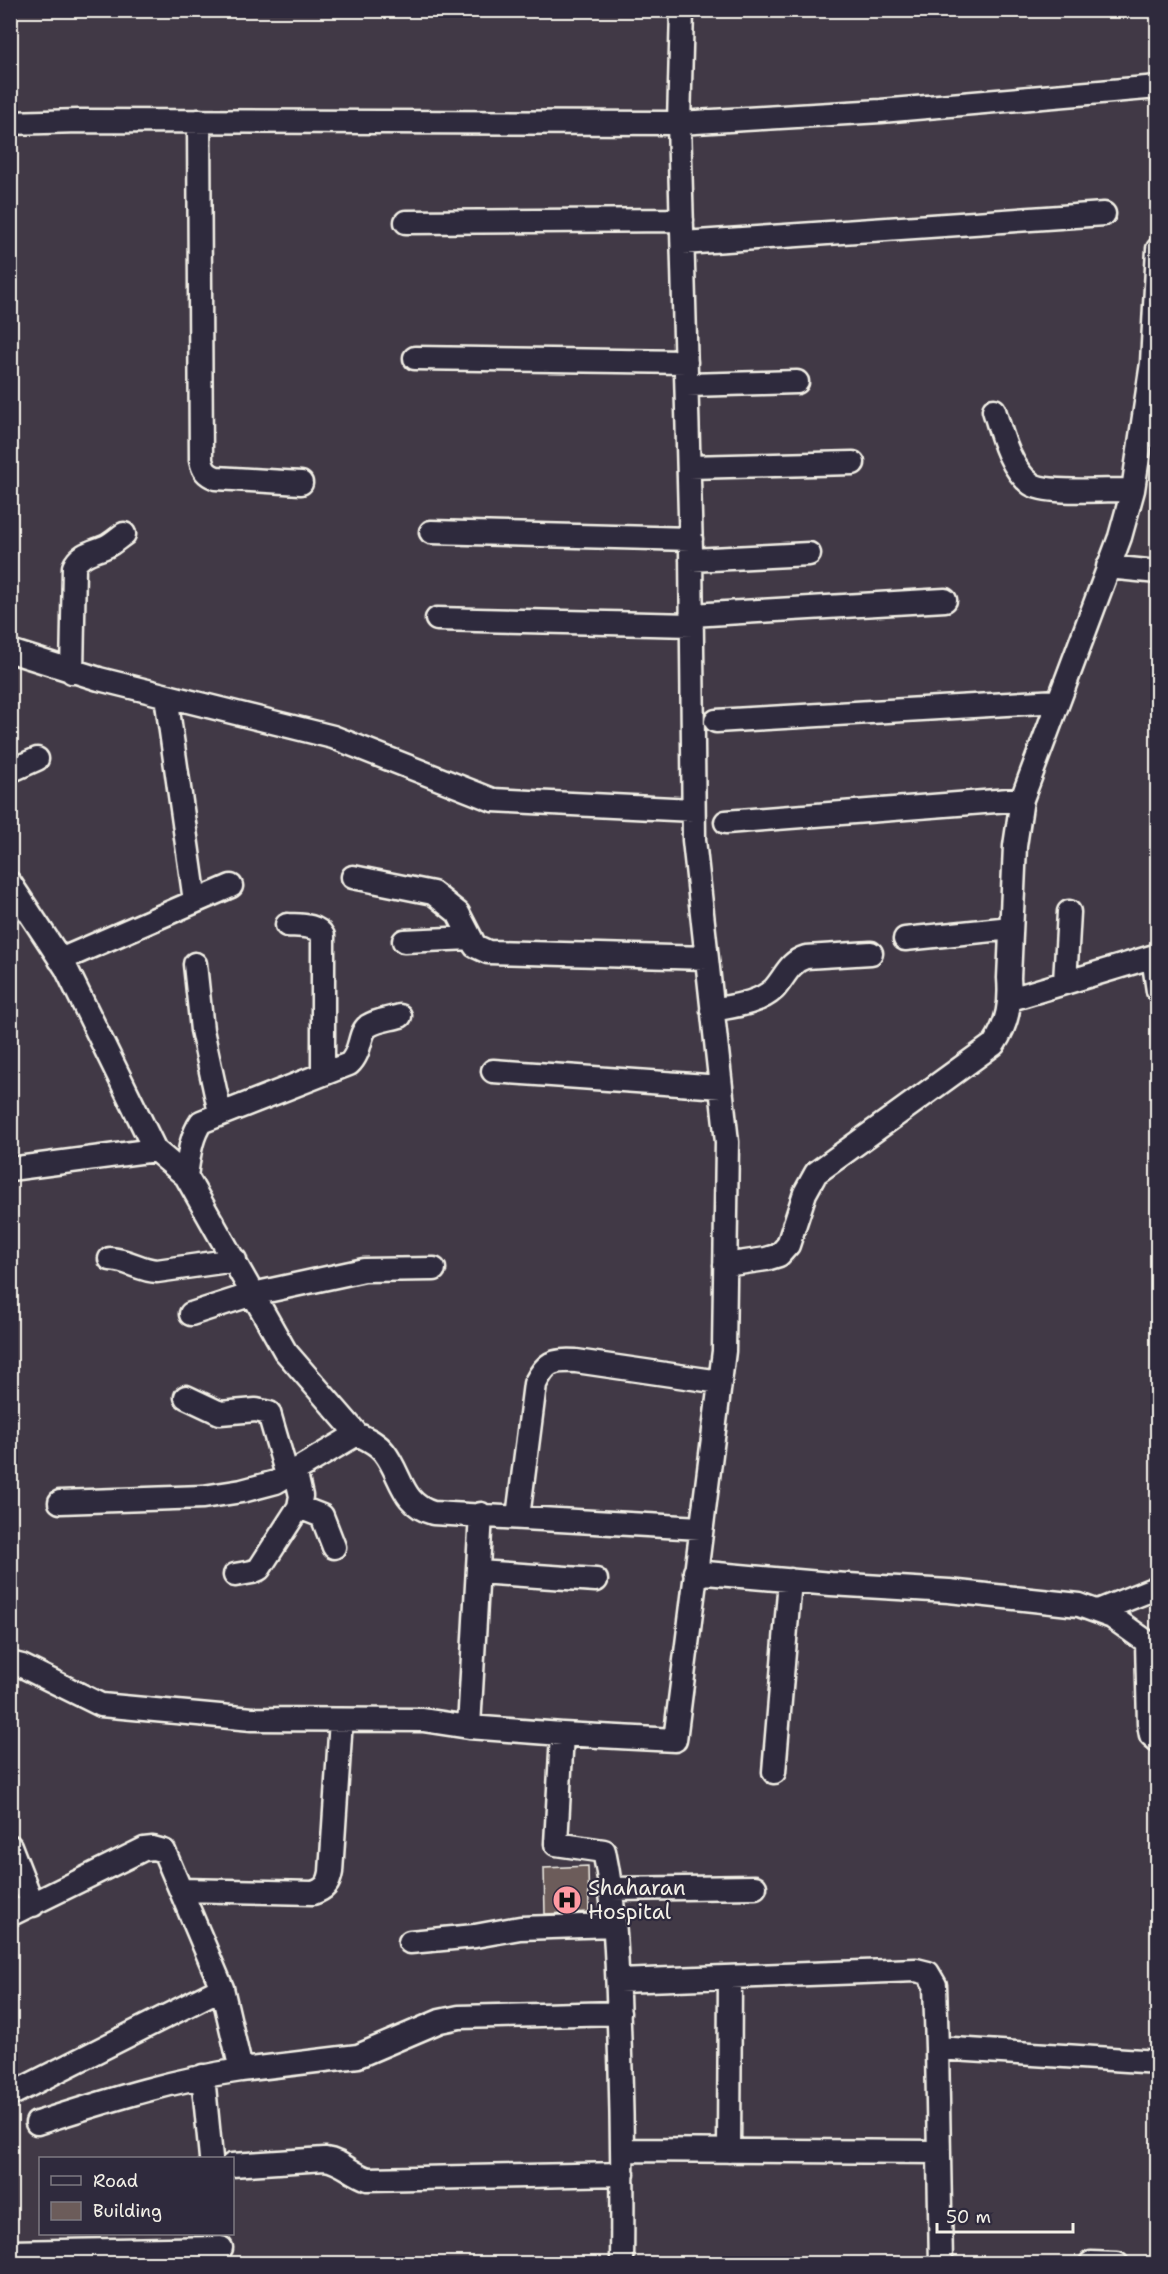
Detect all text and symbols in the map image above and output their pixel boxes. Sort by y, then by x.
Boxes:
place label: Shaharan Hospital [588,1874,686,1926]
hospital icon: Shaharan Hospital [551,1884,583,1916]
legend [39,2157,234,2235]
text: Road [93,2169,138,2193]
scale bar [937,2196,1074,2234]
text: Building [93,2199,162,2223]
text: 50 m [946,2205,991,2229]

